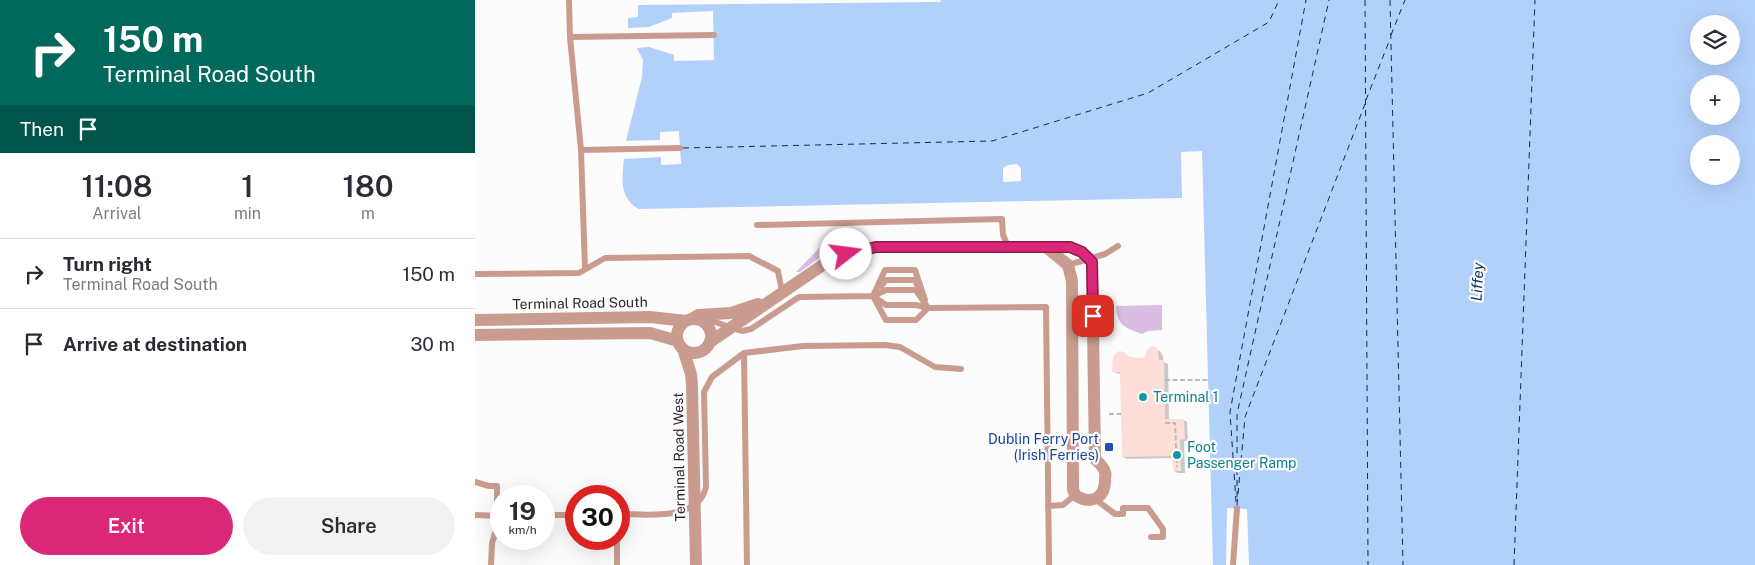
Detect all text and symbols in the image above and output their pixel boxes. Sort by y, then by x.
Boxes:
map controls [1690,15,1740,185]
button: layers [1690,15,1740,65]
text: 150 m [103,19,203,60]
icon: right [20,20,85,85]
text: Terminal Road South [103,61,316,87]
button: + [1690,75,1740,125]
icon: arrive [74,115,102,143]
text: Then [20,118,64,140]
button: − [1690,135,1740,185]
text: 11:08 [81,168,153,204]
text: 1 [241,168,254,204]
text: 180 [342,168,394,204]
text: Arrival [92,204,142,223]
text: min [234,204,261,223]
text: m [361,204,375,223]
position arrow [819,227,871,279]
text: Turn right [63,253,152,275]
icon: right [20,260,48,288]
water label: Liffey [1467,262,1487,302]
text: 150 m [402,263,455,285]
text: Terminal Road South [63,275,218,294]
street label: Terminal Road South [512,294,648,312]
pin [1072,295,1114,337]
icon: arrive [1079,302,1107,330]
icon: arrive [20,330,48,358]
text: Arrive at destination [63,333,247,355]
text: 30 m [410,333,455,355]
place label: Terminal 1 [1153,389,1219,405]
marker: Terminal 1 [1137,391,1149,403]
street label: Terminal Road West [670,392,688,522]
place label: Dublin Ferry Port (Irish Ferries) [988,431,1099,463]
place label: Foot Passenger Ramp [1187,439,1296,471]
marker: Dublin Ferry Port (Irish Ferries) [1103,441,1115,453]
marker: Foot Passenger Ramp [1171,449,1183,461]
speed limit sign: 30 [565,485,630,550]
text: 19 [509,496,536,526]
button: Exit [20,497,233,555]
button: Share [243,497,455,555]
text: km/h [508,523,537,537]

